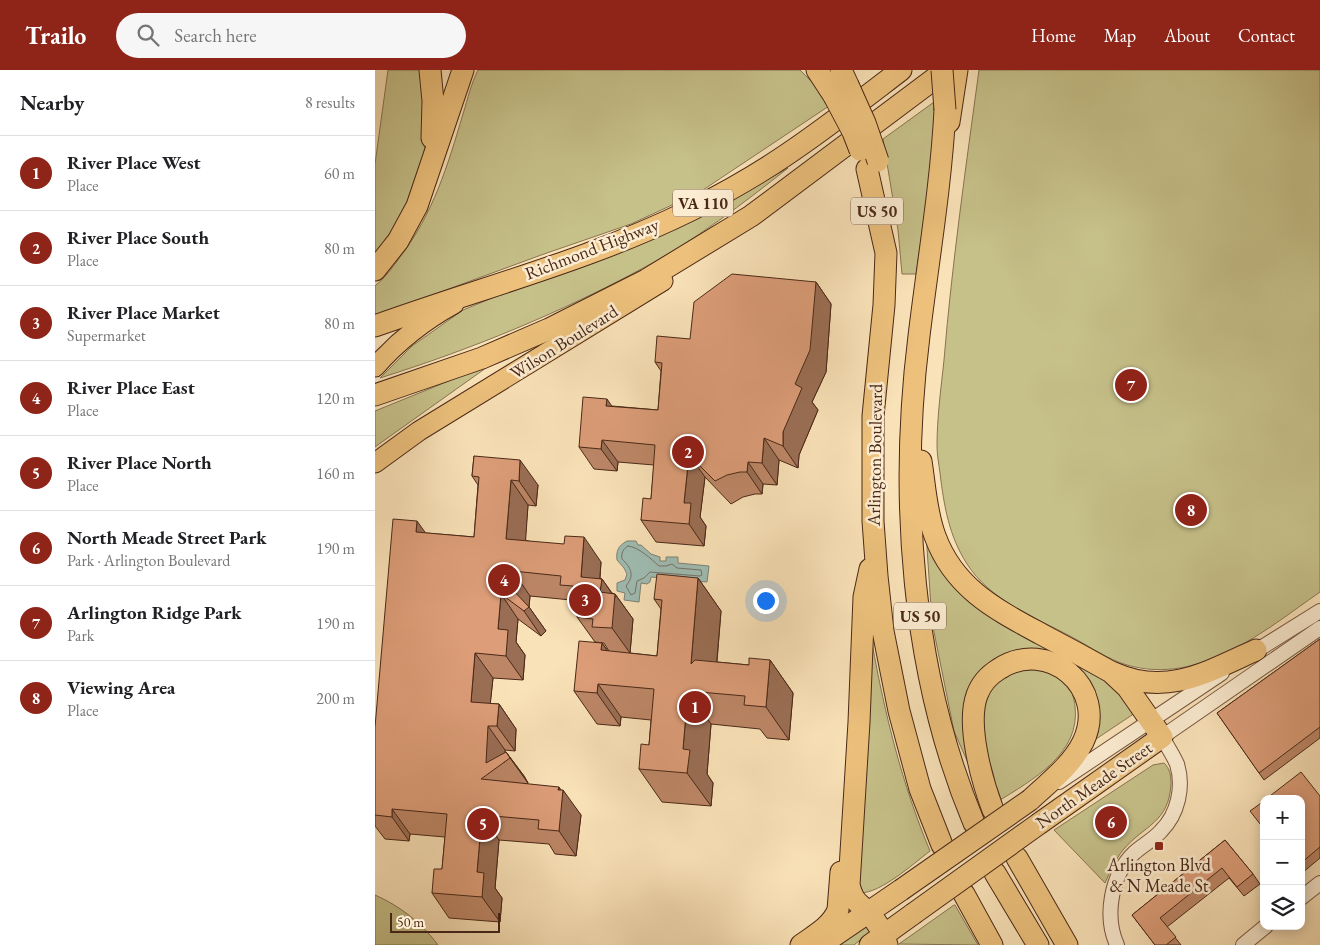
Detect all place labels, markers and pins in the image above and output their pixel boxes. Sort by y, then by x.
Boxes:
pin: 7 [1115,366,1147,404]
pin: 2 [672,433,704,471]
pin: 8 [1175,491,1207,529]
pin: 4 [488,561,520,599]
pin: 3 [569,581,601,619]
pin: 1 [679,688,711,726]
pin: 6 [1095,803,1127,841]
pin: 5 [467,805,499,843]
marker: Arlington Blvd & N Meade St [1153,840,1165,852]
place label: Arlington Blvd & N Meade St [1106,853,1212,897]

